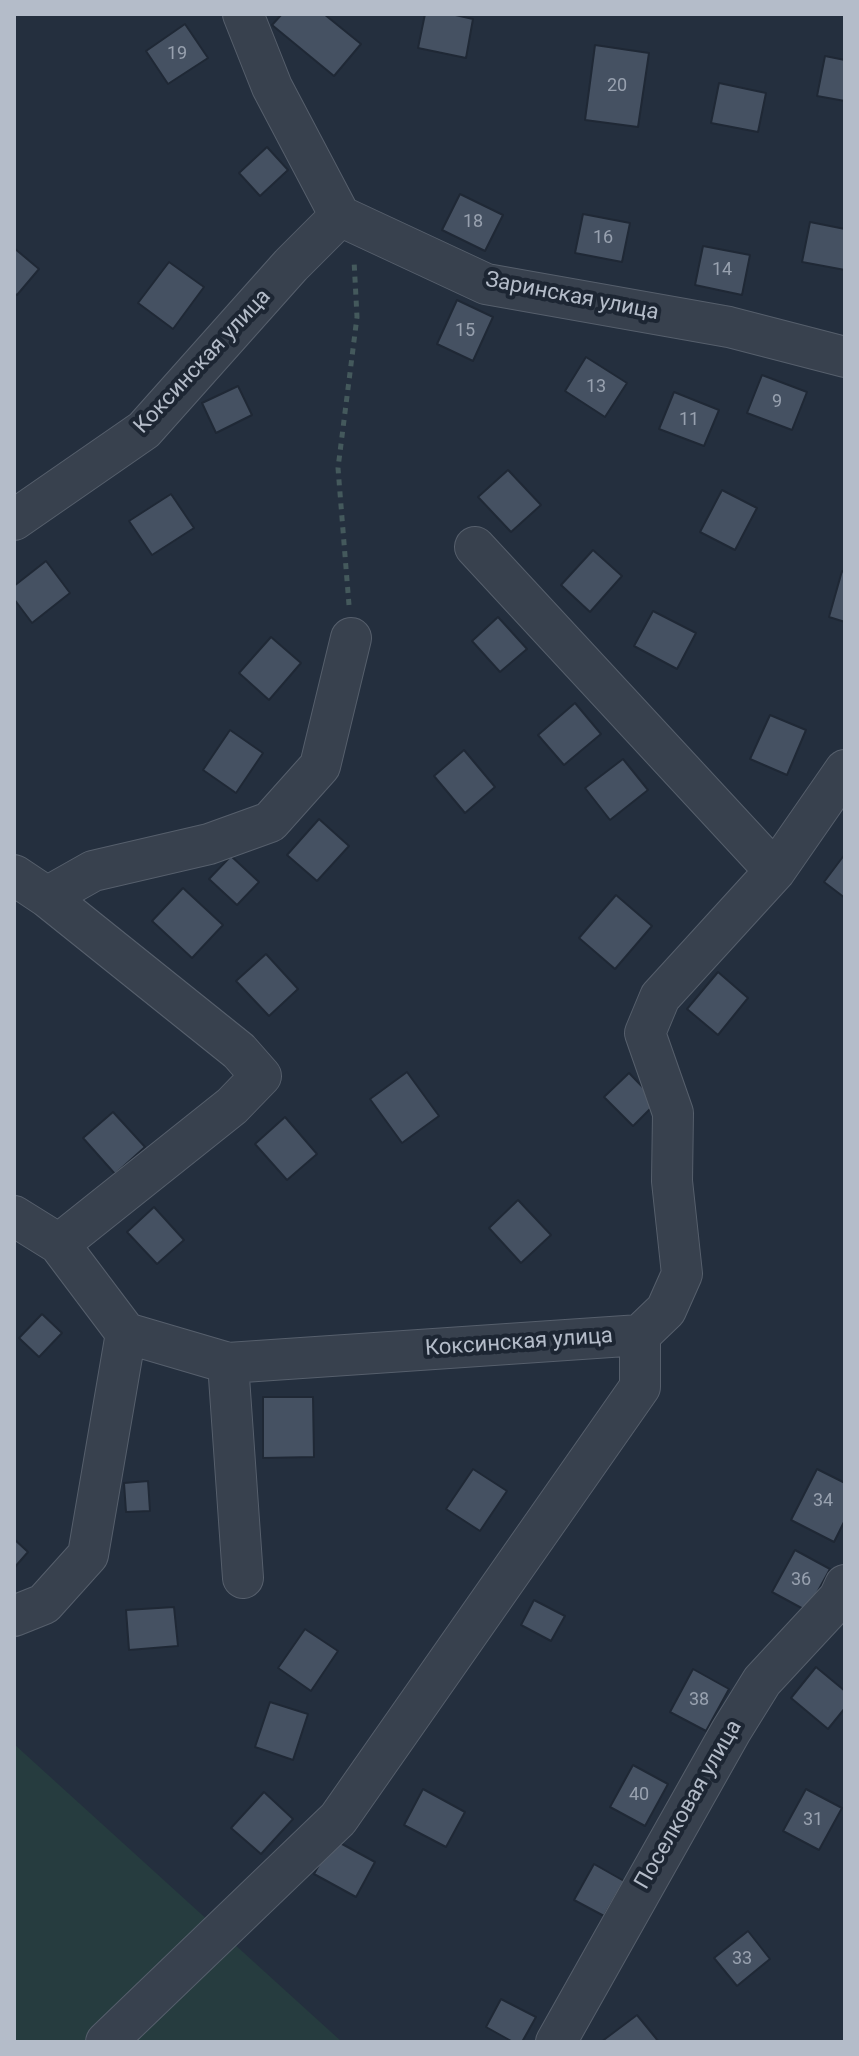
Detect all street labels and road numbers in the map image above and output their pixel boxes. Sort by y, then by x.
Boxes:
street label: Заринская улица [483,267,661,327]
street label: Коксинская улица [129,284,277,440]
street label: Коксинская улица [424,1323,614,1363]
street label: Поселковая улица [630,1716,748,1894]

